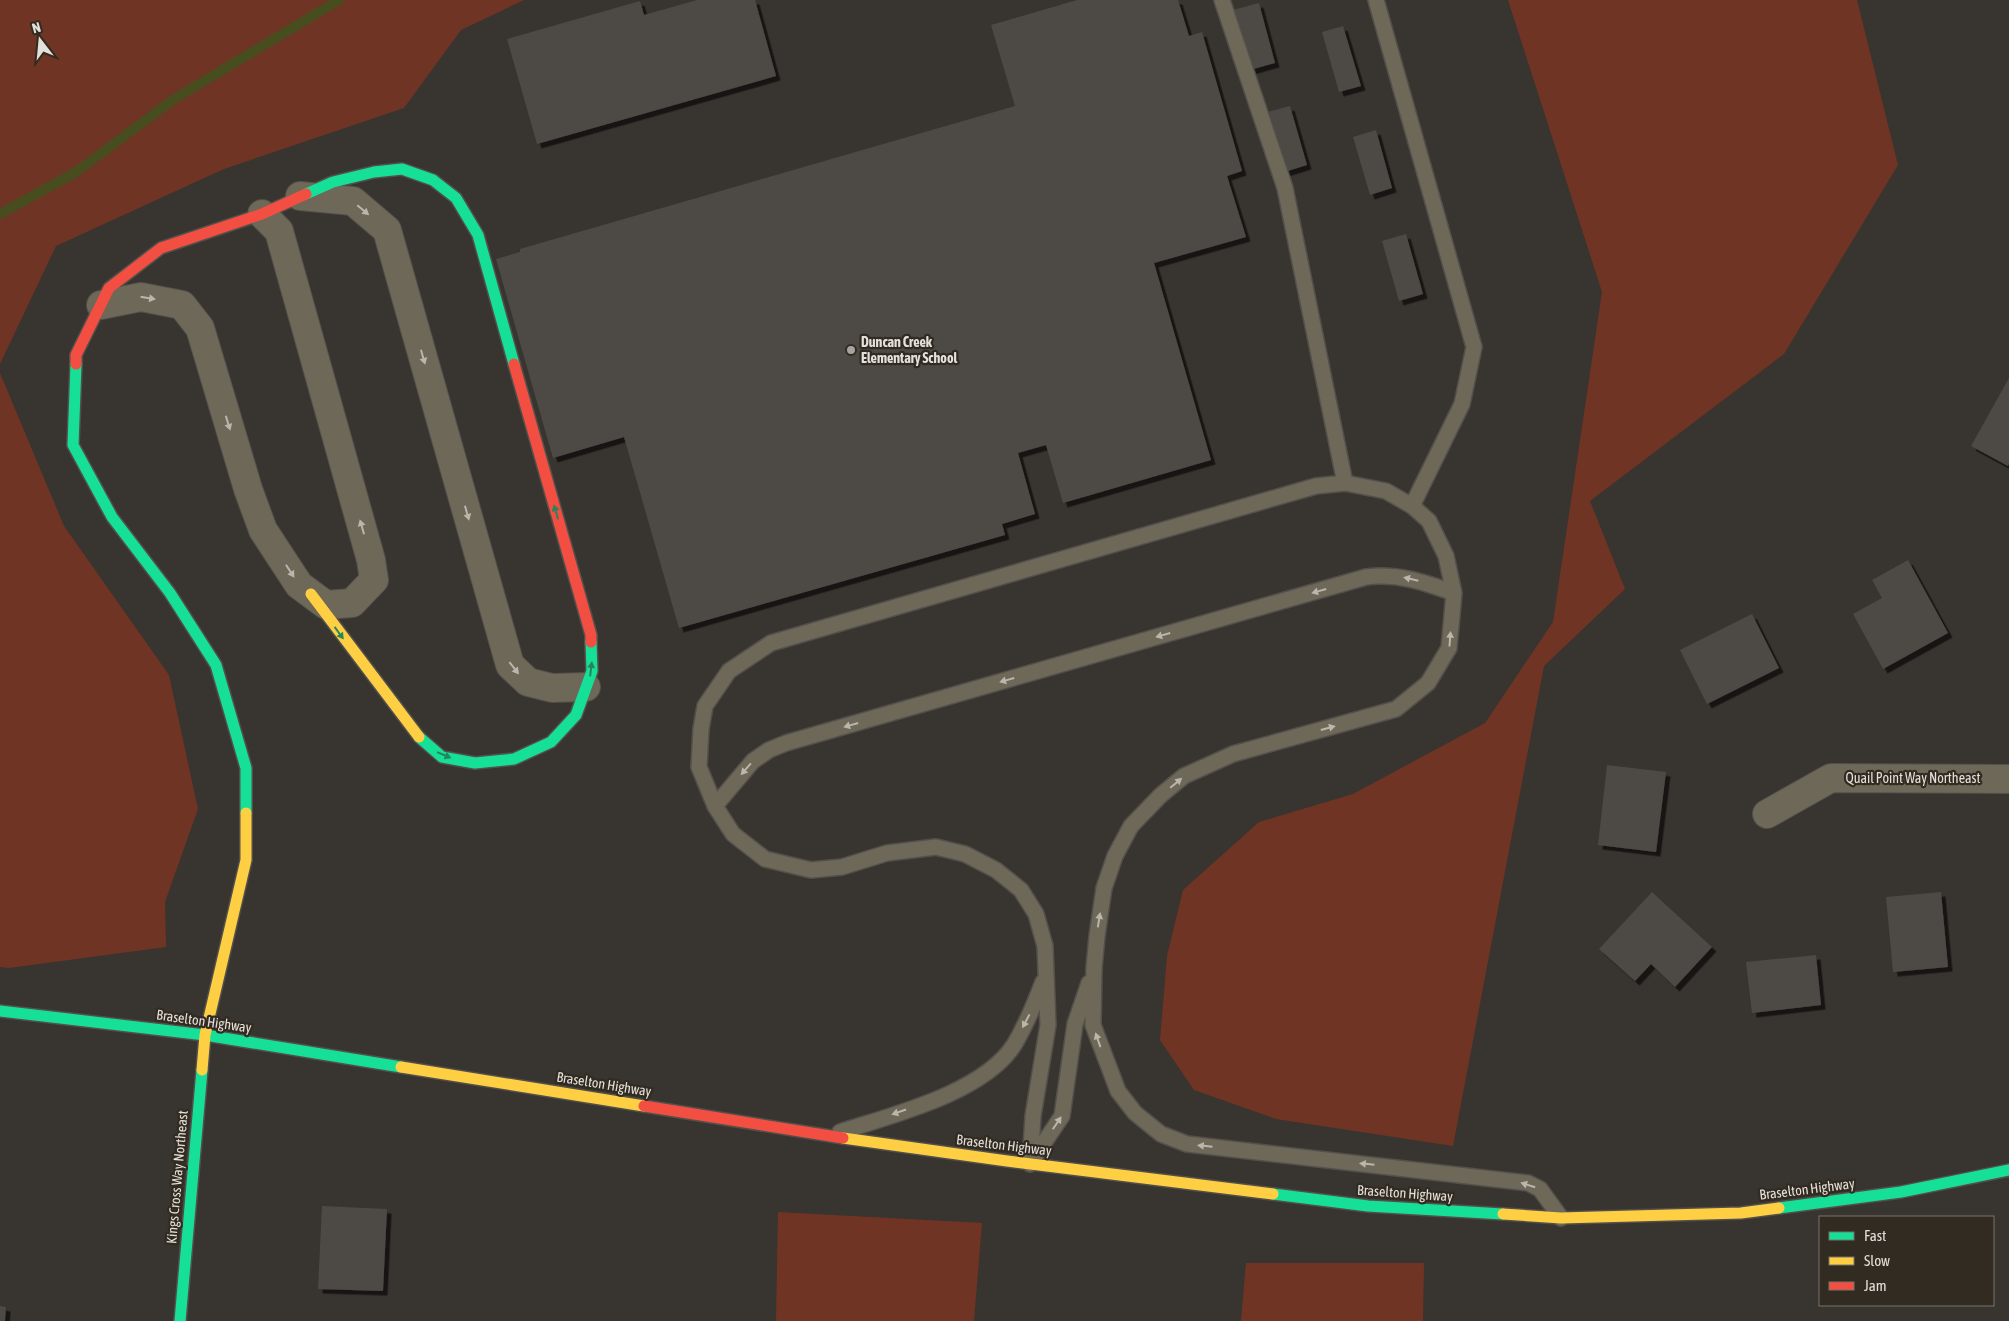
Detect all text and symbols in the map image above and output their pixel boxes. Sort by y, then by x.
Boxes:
north arrow [15,15,65,65]
text: N [30,19,43,36]
one-way arrow [357,204,369,216]
one-way arrow [141,295,157,303]
place label: Duncan Creek Elementary School [861,334,957,366]
marker: Duncan Creek Elementary School [845,344,857,356]
one-way arrow [419,349,427,364]
one-way arrow [225,415,233,430]
one-way arrow [551,504,559,519]
one-way arrow [463,506,471,521]
one-way arrow [357,519,365,534]
one-way arrow [285,565,295,578]
one-way arrow [1403,575,1418,583]
one-way arrow [1312,587,1327,595]
one-way arrow [334,626,345,639]
one-way arrow [1446,631,1454,647]
one-way arrow [1155,632,1170,640]
one-way arrow [509,661,519,674]
one-way arrow [587,661,595,677]
one-way arrow [999,676,1014,684]
one-way arrow [843,721,858,729]
one-way arrow [1320,724,1335,732]
one-way arrow [437,751,452,759]
one-way arrow [740,762,751,775]
street label: Quail Point Way Northeast [1846,770,1980,786]
one-way arrow [1169,777,1182,788]
one-way arrow [1096,912,1104,928]
street label: Braselton Highway [155,1006,253,1036]
one-way arrow [1022,1014,1030,1028]
one-way arrow [1094,1032,1101,1047]
street label: Braselton Highway [555,1069,653,1099]
one-way arrow [891,1109,906,1117]
street label: Kings Cross Way Northeast [163,1110,191,1244]
one-way arrow [1052,1116,1062,1130]
street label: Braselton Highway [955,1131,1053,1159]
one-way arrow [1197,1142,1213,1150]
one-way arrow [1358,1160,1374,1168]
street label: Braselton Highway [1758,1175,1856,1203]
one-way arrow [1520,1180,1535,1188]
street label: Braselton Highway [1357,1182,1454,1204]
legend [1819,1216,1994,1306]
text: Fast [1864,1227,1886,1244]
text: Slow [1864,1252,1890,1269]
text: Jam [1864,1277,1887,1294]

